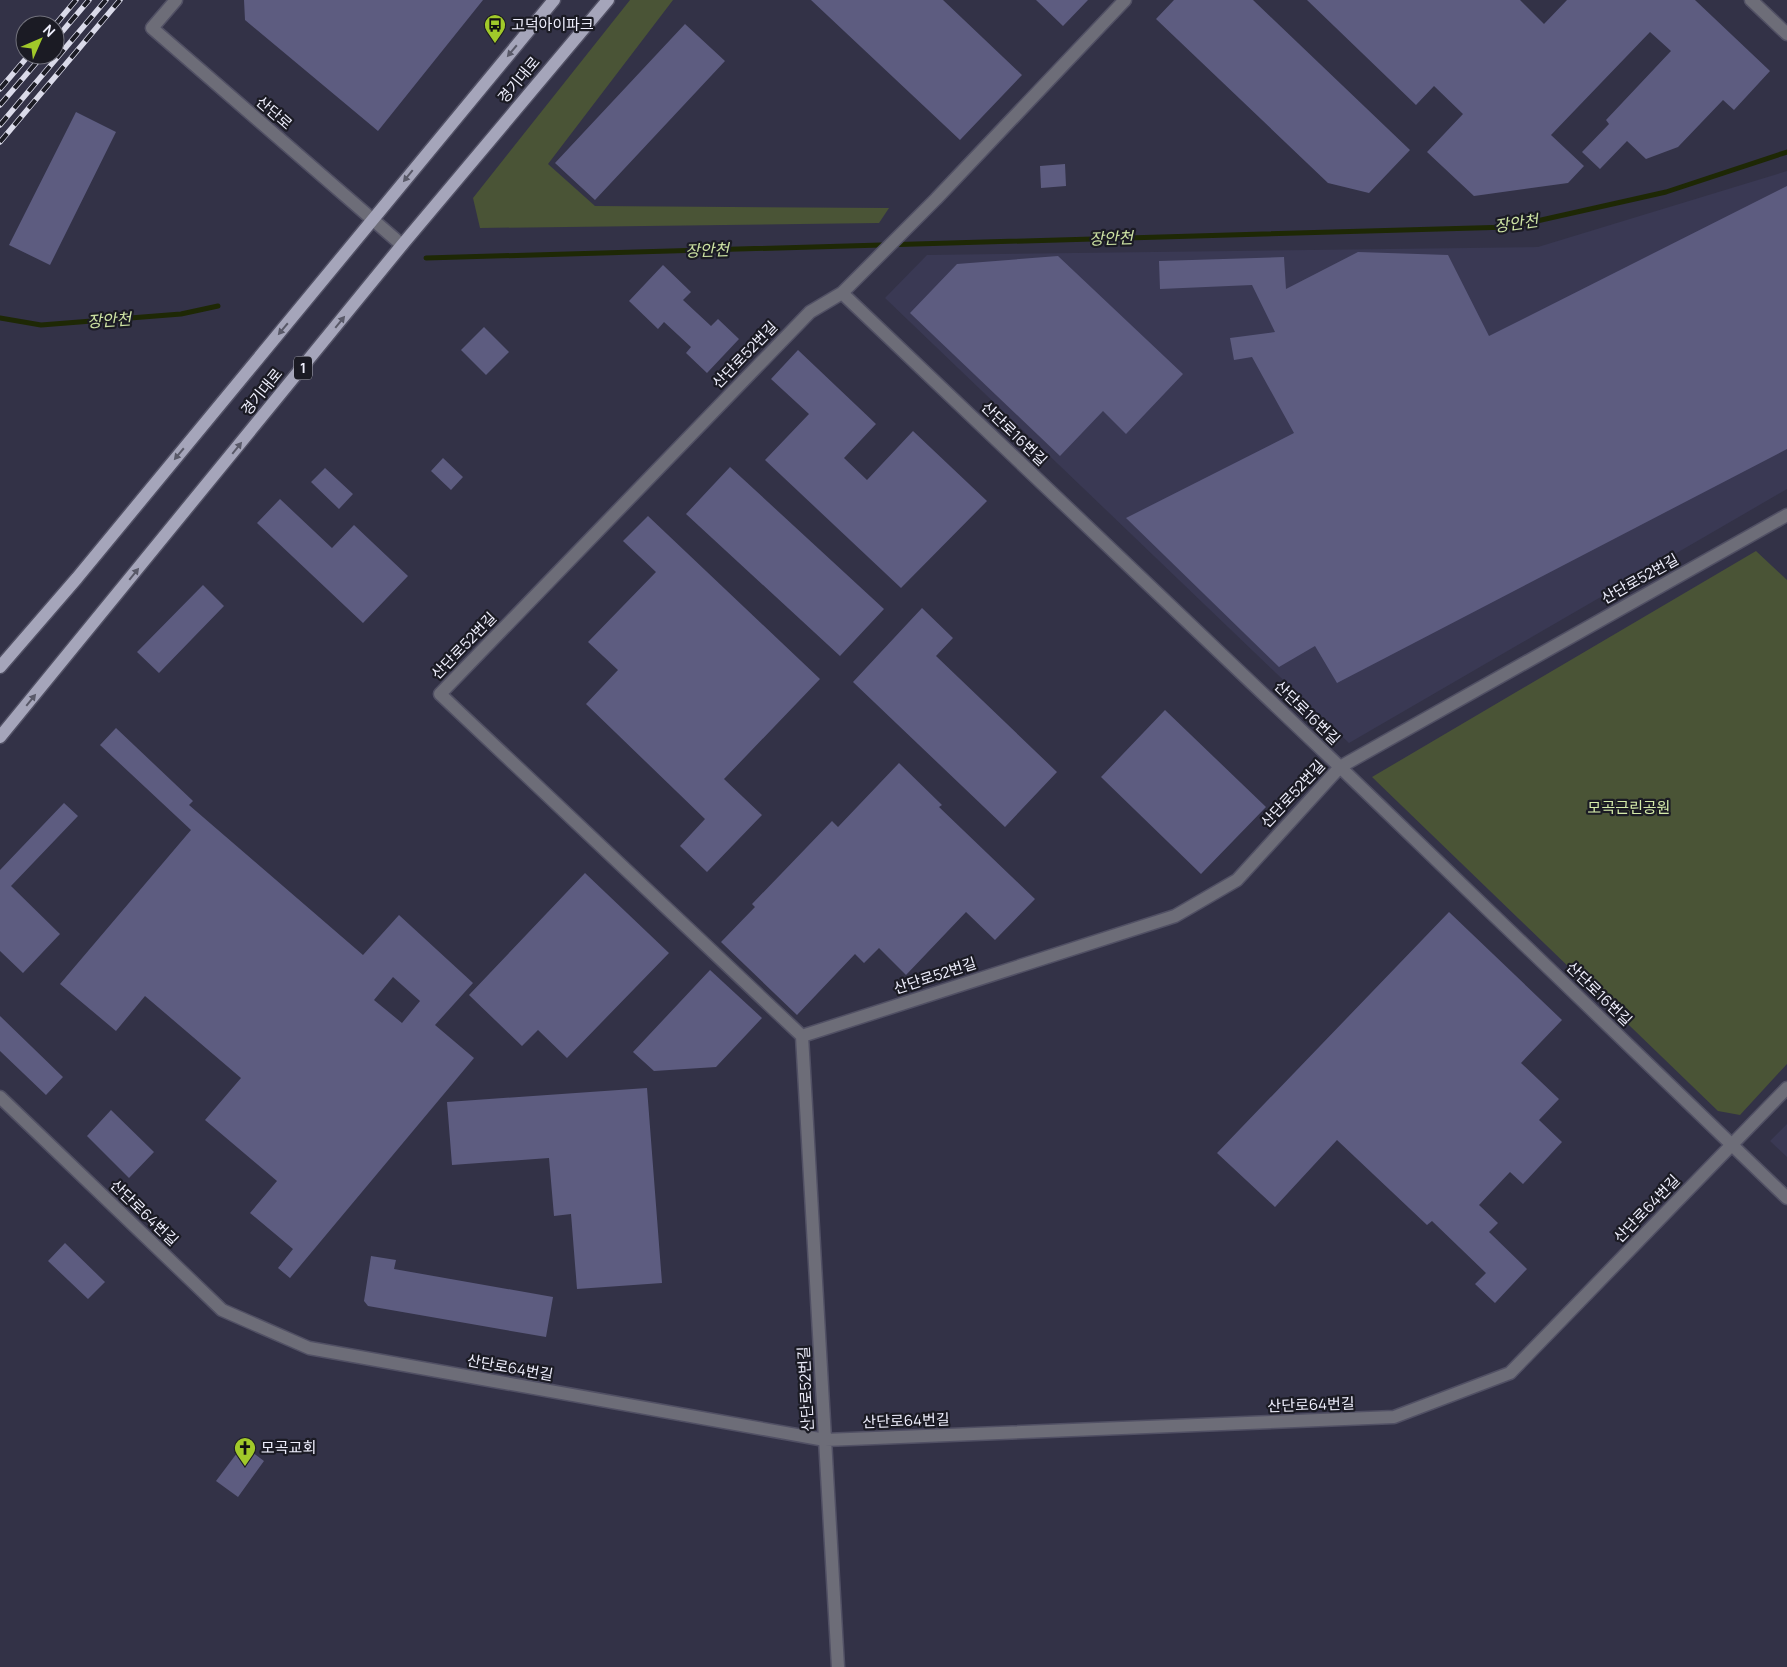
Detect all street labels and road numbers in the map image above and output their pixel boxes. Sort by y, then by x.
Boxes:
street label: 경기대로 [493,52,544,108]
street label: 산단로 [252,91,297,134]
street label: 산단로52번길 [707,317,782,393]
road number: 1 [294,356,312,379]
street label: 경기대로 [236,364,287,420]
street label: 산단로16번길 [977,397,1052,470]
street label: 산단로52번길 [1597,549,1682,609]
street label: 산단로52번길 [426,608,501,684]
street label: 산단로16번길 [1270,676,1345,749]
street label: 산단로52번길 [1256,755,1330,832]
street label: 산단로52번길 [891,952,979,999]
street label: 산단로16번길 [1562,957,1637,1030]
street label: 산단로64번길 [1609,1170,1684,1247]
street label: 산단로64번길 [106,1175,183,1250]
street label: 산단로52번길 [793,1346,818,1432]
street label: 산단로64번길 [465,1350,555,1385]
street label: 산단로64번길 [1267,1392,1355,1417]
street label: 산단로64번길 [862,1408,950,1433]

